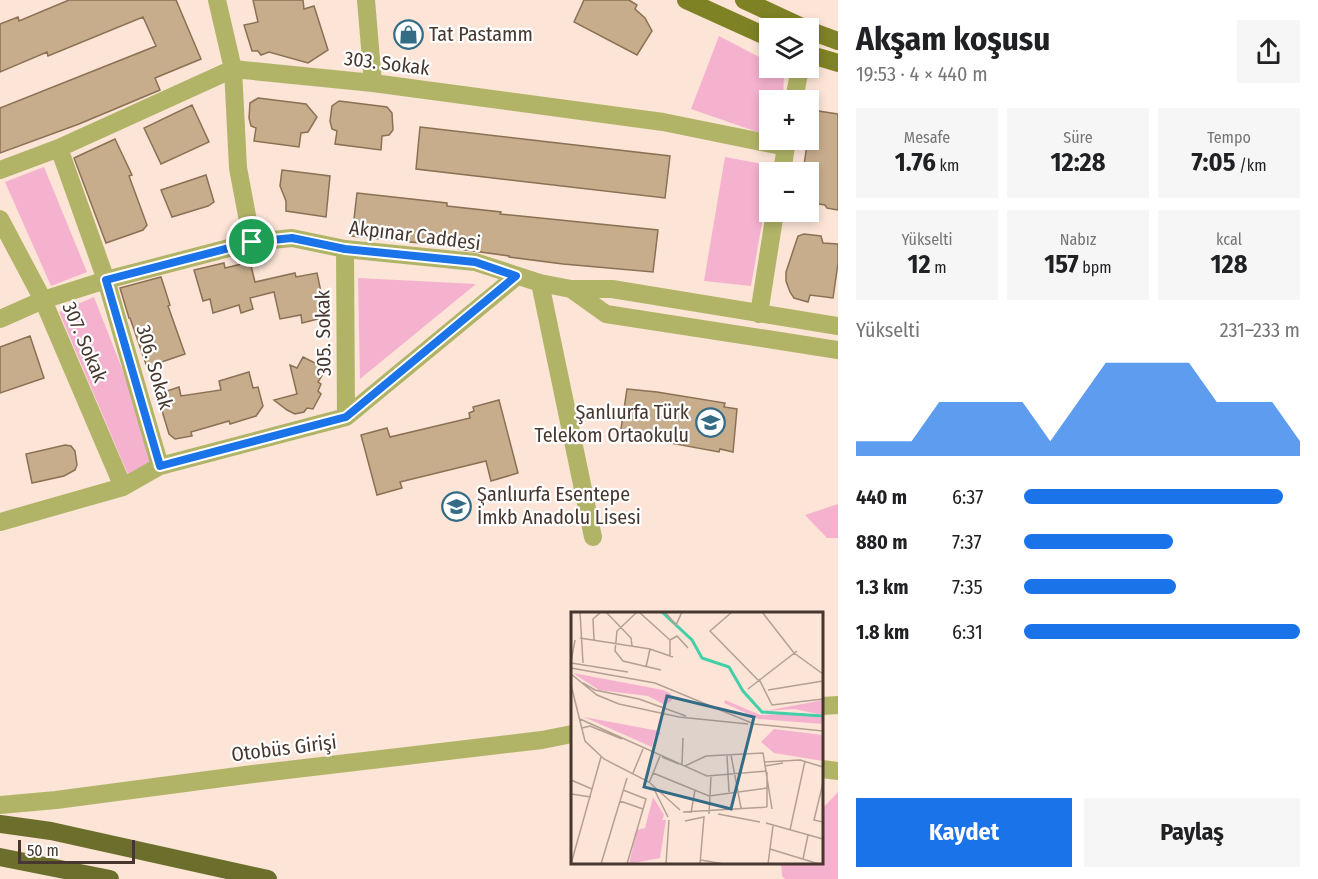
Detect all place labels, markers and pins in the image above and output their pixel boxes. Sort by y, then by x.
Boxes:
shop icon: Tat Pastamm [392,18,424,50]
place label: Tat Pastamm [429,22,533,46]
pin [226,216,277,267]
place label: Şanlıurfa Türk Telekom Ortaokulu [535,400,690,447]
school or university icon: Şanlıurfa Türk Telekom Ortaokulu [694,407,726,439]
place label: Şanlıurfa Esentepe İmkb Anadolu Lisesi [477,482,641,529]
school or university icon: Şanlıurfa Esentepe İmkb Anadolu Lisesi [440,490,472,522]

